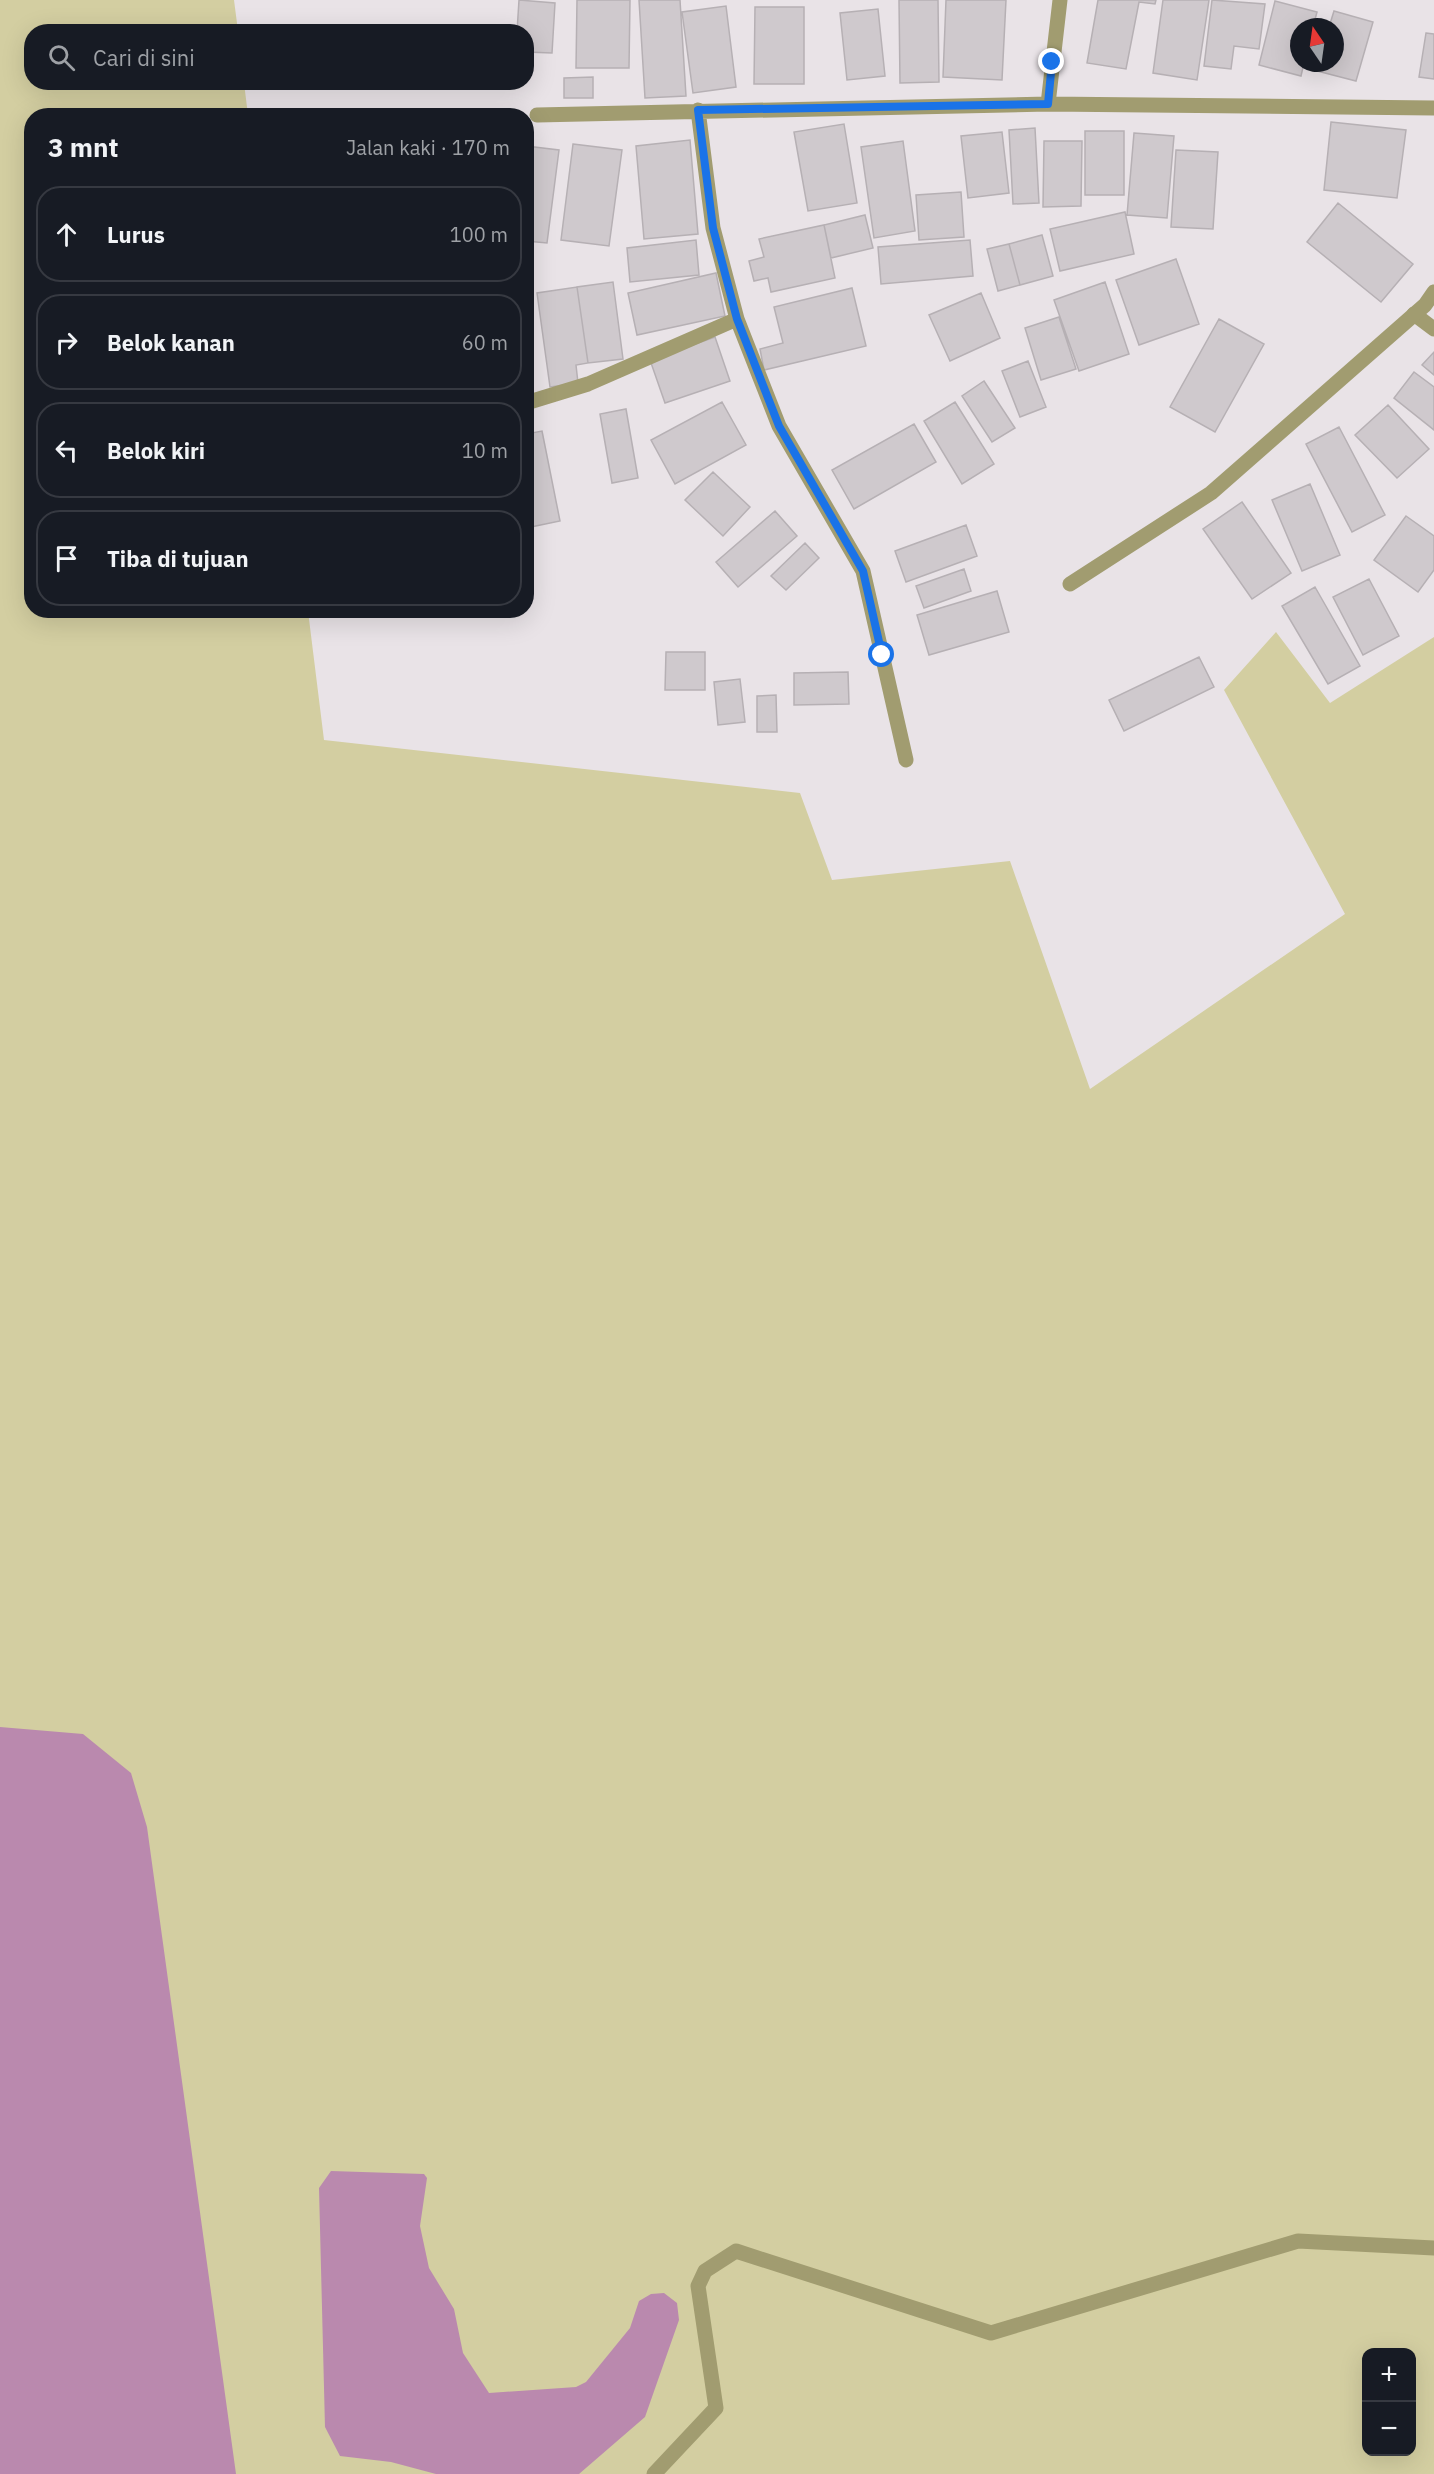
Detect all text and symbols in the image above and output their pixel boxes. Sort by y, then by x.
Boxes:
north arrow [1290,18,1344,72]
search box [24,24,534,90]
icon: search [45,41,78,74]
text: Cari di sini [93,43,195,72]
route end [1038,48,1064,74]
text: 3 mnt [48,130,118,164]
text: Jalan kaki · 170 m [346,134,510,161]
icon: ahead [50,218,83,251]
text: Lurus [107,220,165,249]
text: 100 m [450,221,508,248]
icon: right [50,326,83,359]
text: Belok kanan [107,328,235,357]
text: 60 m [462,329,508,356]
icon: left [50,434,83,467]
text: Belok kiri [107,436,205,465]
text: 10 m [462,437,508,464]
icon: arrive [50,542,83,575]
text: Tiba di tujuan [107,544,249,573]
route start [868,641,894,667]
map controls [1362,2348,1416,2456]
button: + [1362,2348,1416,2402]
button: − [1362,2402,1416,2456]

